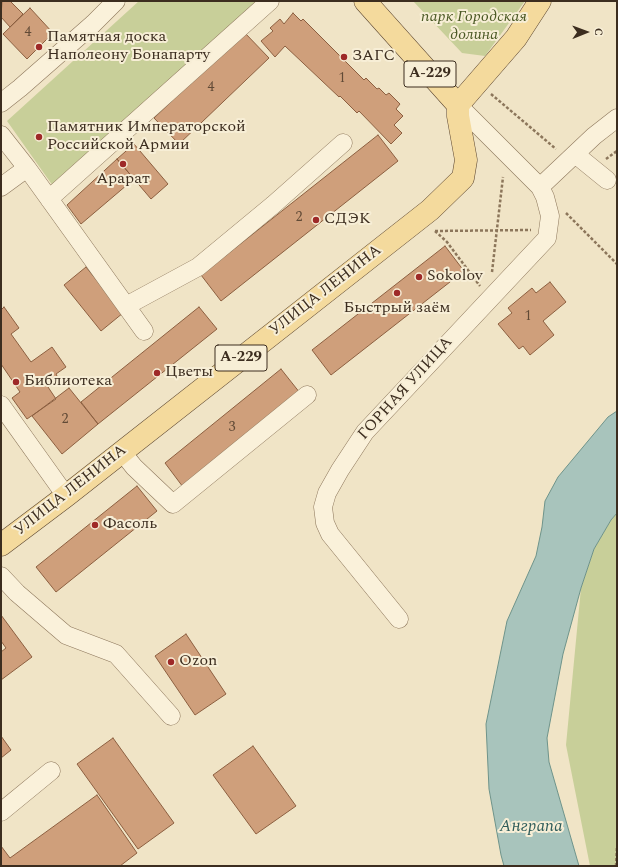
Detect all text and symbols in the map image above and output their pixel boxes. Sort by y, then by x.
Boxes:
park label: парк Городская долина [421,8,527,46]
north arrow [566,12,606,52]
house number: 4 [25,25,31,41]
place label: Памятная доска Наполеону Бонапарту [47,28,210,66]
text: С [590,28,607,36]
marker: Памятная доска Наполеону Бонапарту [34,42,44,52]
place label: ЗАГС [352,47,395,67]
marker: ЗАГС [339,52,349,62]
road number: А-229 [404,61,456,87]
house number: 1 [339,71,345,87]
house number: 4 [208,80,214,96]
place label: Памятник Императорской Российской Армии [47,118,246,156]
marker: Памятник Императорской Российской Армии [34,132,44,142]
marker: Арарат [118,159,128,169]
place label: Арарат [96,170,150,190]
house number: 2 [296,210,302,226]
place label: СДЭК [324,210,370,230]
marker: СДЭК [311,215,321,225]
street label: УЛИЦА ЛЕНИНА [266,241,386,341]
place label: Sokolov [427,267,483,287]
marker: Sokolov [414,272,424,282]
marker: Быстрый заём [392,288,402,298]
place label: Быстрый заём [344,299,450,319]
house number: 1 [525,309,531,325]
street label: ГОРНАЯ УЛИЦА [355,333,457,445]
road number: А-229 [215,345,267,371]
place label: Цветы [165,363,213,383]
marker: Цветы [152,368,162,378]
place label: Библиотека [24,372,112,392]
marker: Библиотека [11,377,21,387]
house number: 2 [62,412,68,428]
house number: 3 [229,420,235,436]
street label: УЛИЦА ЛЕНИНА [11,441,131,541]
place label: Фасоль [103,515,157,535]
marker: Фасоль [90,520,100,530]
place label: Ozon [179,652,217,672]
marker: Ozon [166,657,176,667]
water label: Анграпа [499,818,563,838]

